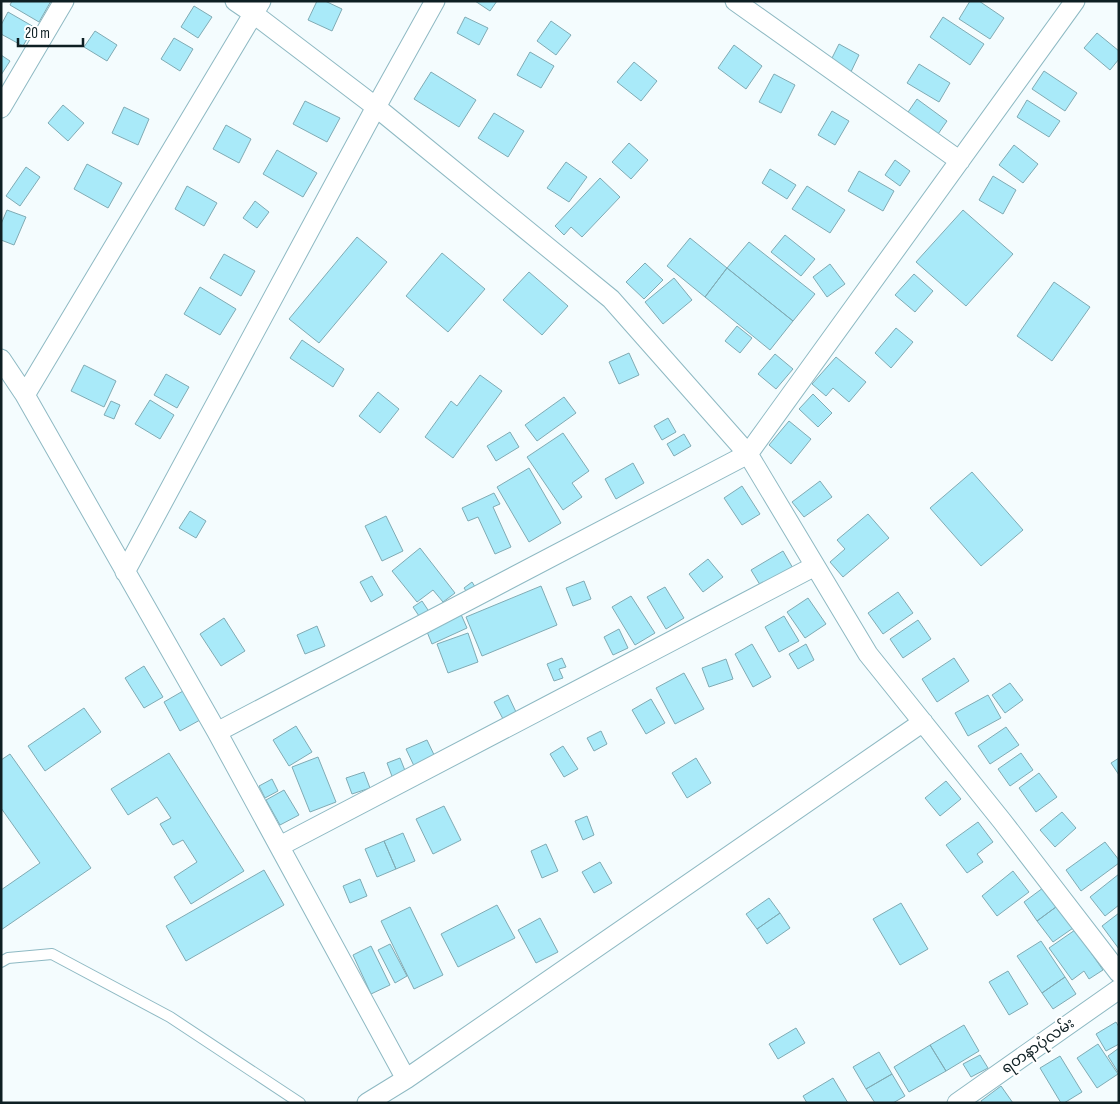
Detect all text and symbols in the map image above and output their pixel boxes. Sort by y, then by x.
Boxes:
scale bar [18,15,82,47]
text: 20 m [25,24,50,43]
street label: ရတနာပုံလမ်း [997,1013,1079,1080]

